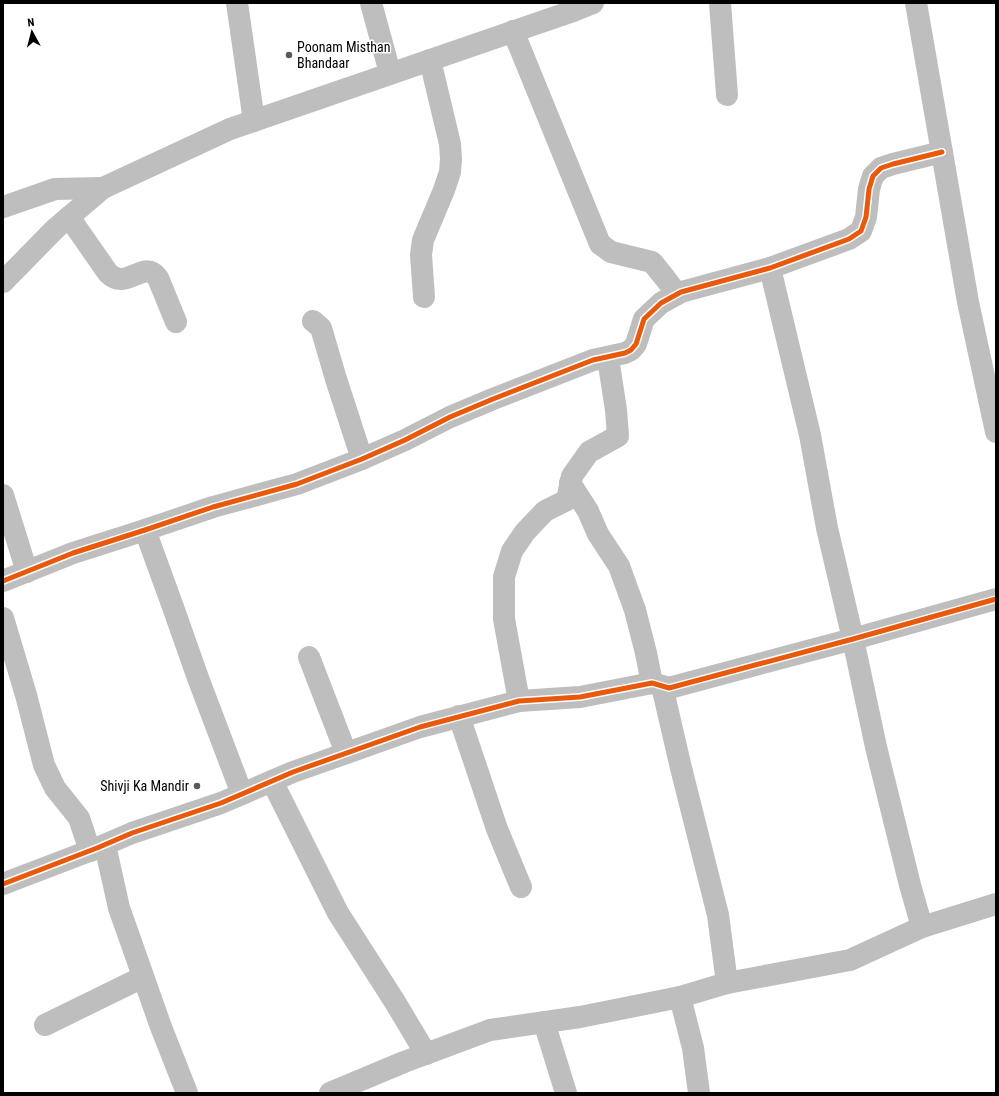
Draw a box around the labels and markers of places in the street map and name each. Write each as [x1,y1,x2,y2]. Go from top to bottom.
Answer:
place label: Poonam Misthan Bhandaar [297,39,391,71]
marker: Poonam Misthan Bhandaar [284,50,294,60]
place label: Shivji Ka Mandir [100,778,189,794]
marker: Shivji Ka Mandir [192,781,202,791]

